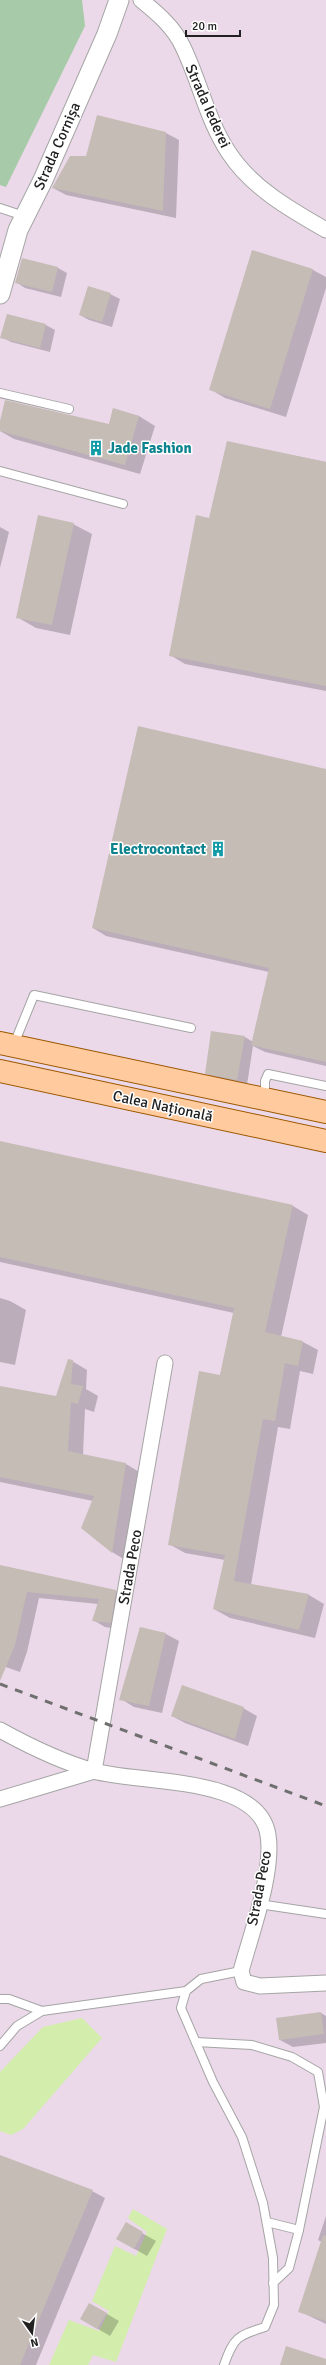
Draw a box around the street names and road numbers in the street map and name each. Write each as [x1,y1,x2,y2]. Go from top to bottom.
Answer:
street label: Strada Iederei [182,61,234,151]
street label: Strada Cornișa [30,99,84,193]
street label: Calea Națională [111,1087,215,1126]
street label: Strada Peco [115,1528,145,1606]
street label: Strada Peco [243,1849,275,1927]

